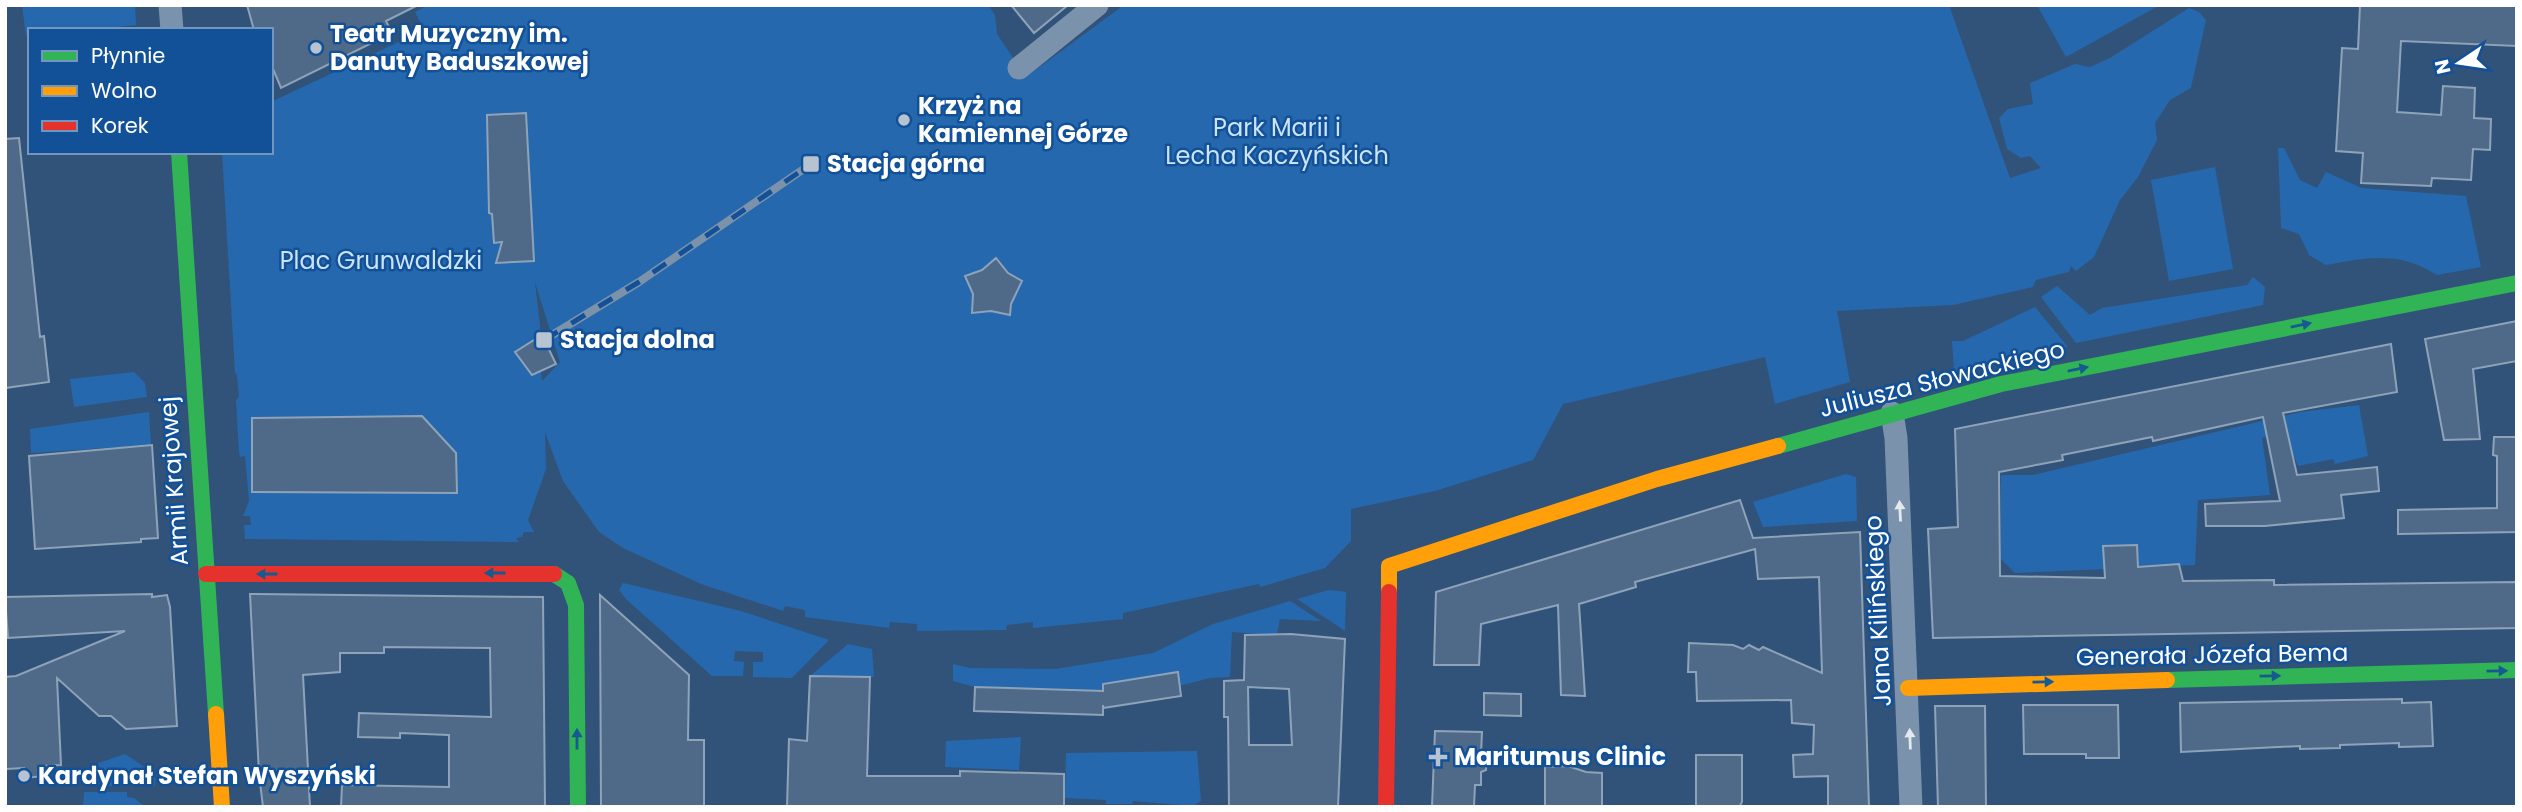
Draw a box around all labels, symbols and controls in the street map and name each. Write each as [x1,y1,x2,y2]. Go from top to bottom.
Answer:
place label: Teatr Muzyczny im. Danuty Baduszkowej [330,17,589,78]
legend [28,28,273,154]
north arrow [2424,28,2494,98]
marker: Teatr Muzyczny im. Danuty Baduszkowej [308,40,324,56]
text: Płynnie [91,41,165,70]
text: N [2428,57,2458,77]
text: Wolno [91,76,157,105]
place label: Krzyż na Kamiennej Górze [918,89,1128,150]
text: Korek [91,111,149,140]
park label: Park Marii i Lecha Kaczyńskich [1165,111,1389,172]
marker: Krzyż na Kamiennej Górze [896,112,912,128]
place label: Stacja górna [827,147,985,180]
marker: Stacja górna [801,154,821,174]
park label: Plac Grunwaldzki [280,244,482,277]
one-way arrow [2290,319,2312,330]
place label: Stacja dolna [560,323,715,356]
marker: Stacja dolna [534,330,554,350]
street label: Juliusza Słowackiego [1816,332,2068,425]
one-way arrow [2067,363,2089,374]
street label: Armii Krajowej [151,395,196,567]
one-way arrow [1894,500,1905,522]
street label: Jana Kilińskiego [1856,514,1899,708]
one-way arrow [484,567,506,578]
one-way arrow [256,568,278,580]
street label: Generała Józefa Bema [2075,636,2349,673]
one-way arrow [2487,665,2509,676]
one-way arrow [2259,671,2281,682]
one-way arrow [2032,676,2054,688]
one-way arrow [571,727,583,749]
one-way arrow [1904,727,1915,749]
place label: Maritumus Clinic [1454,740,1666,773]
marker: Maritumus Clinic [1428,747,1448,767]
place label: Kardynał Stefan Wyszyński [38,759,376,792]
marker: Kardynał Stefan Wyszyński [16,768,32,784]

